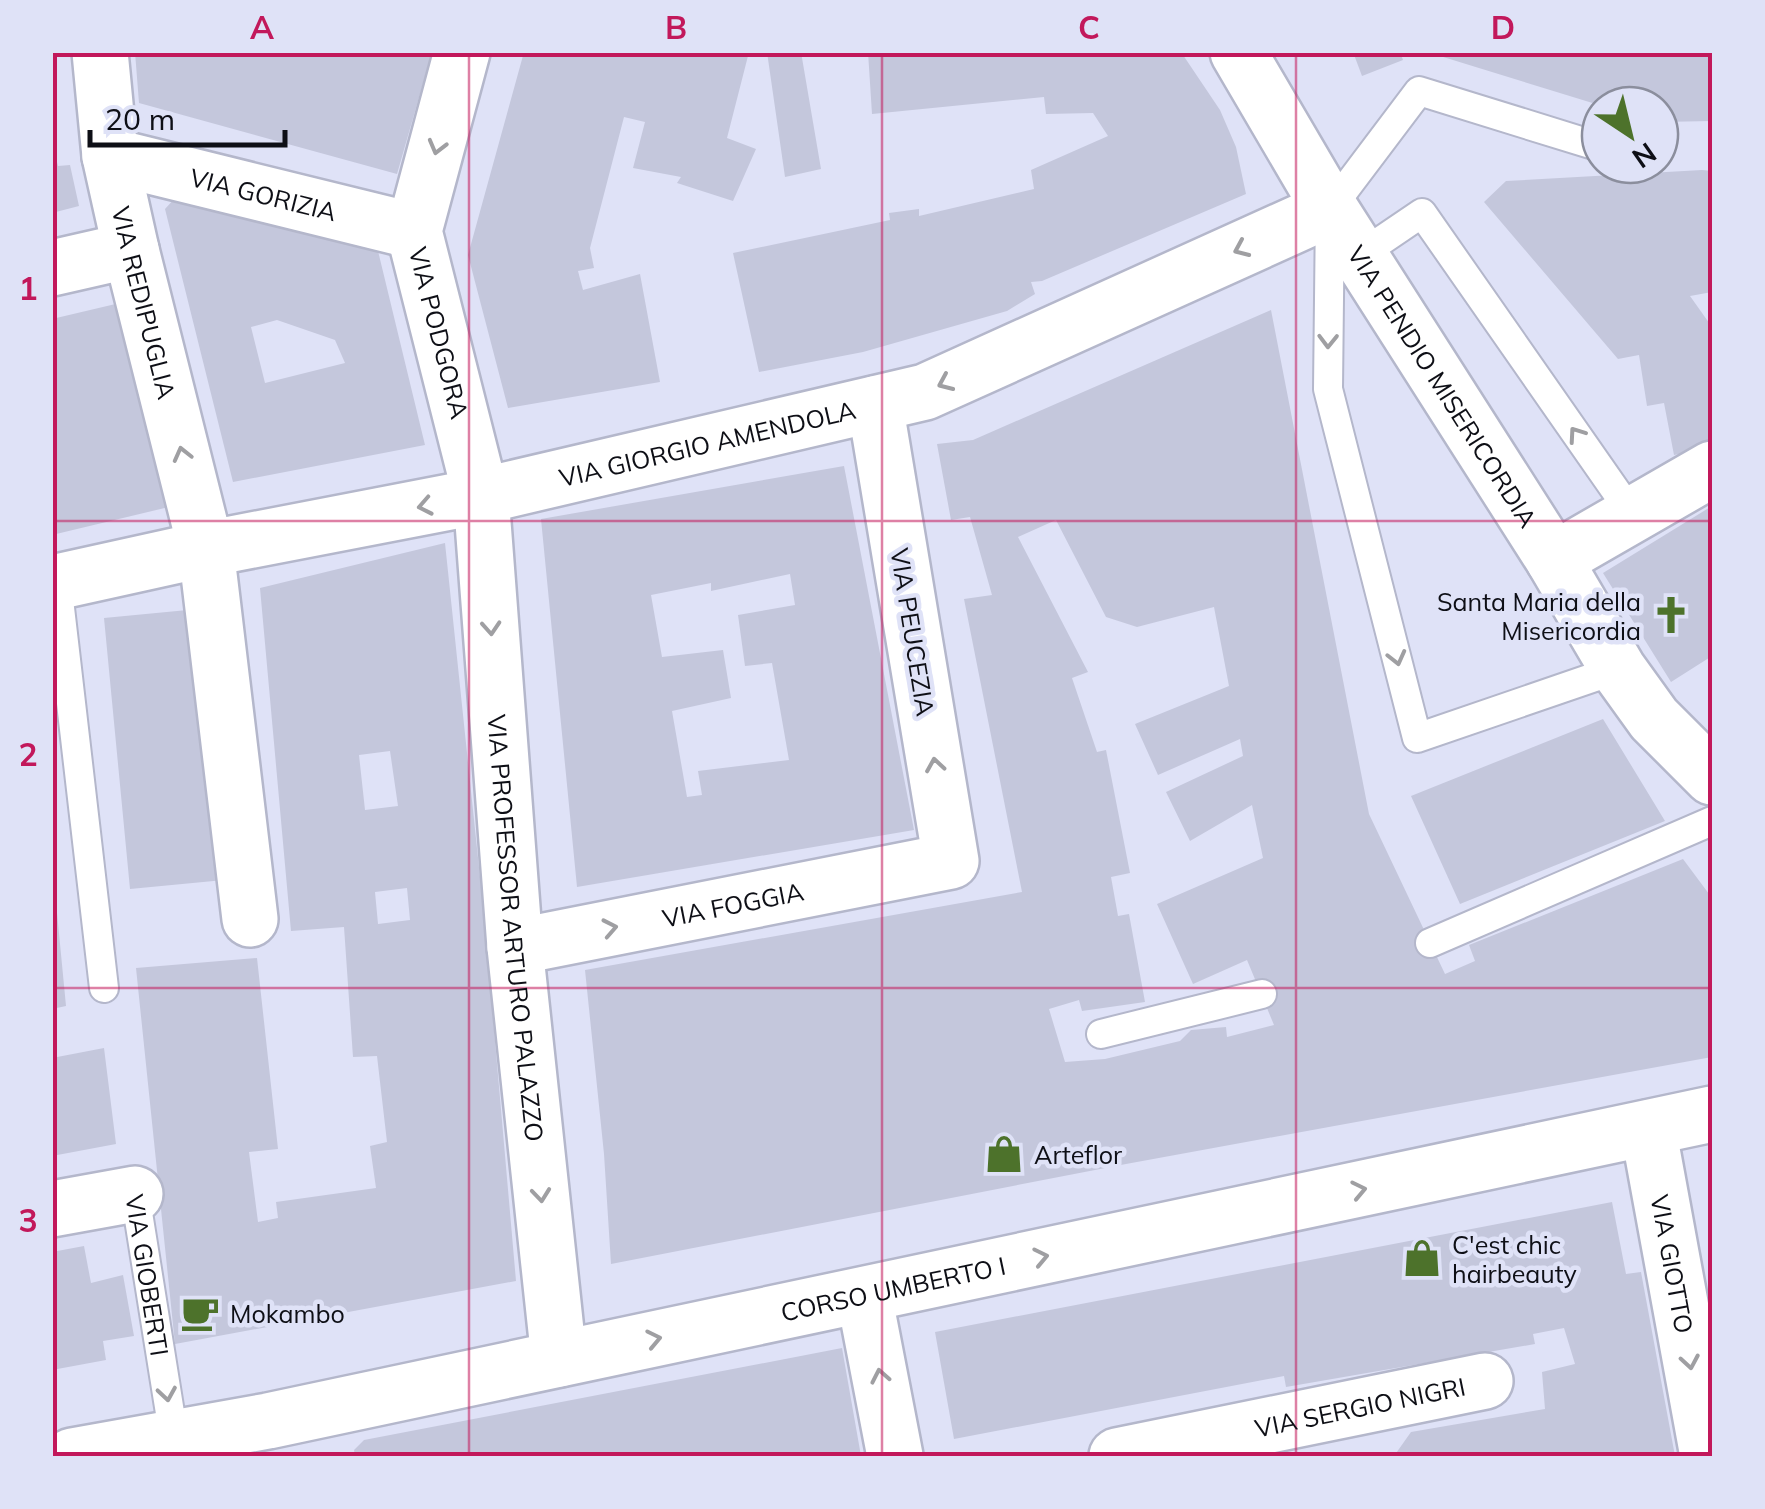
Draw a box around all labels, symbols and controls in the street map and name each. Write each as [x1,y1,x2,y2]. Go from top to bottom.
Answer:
text: A [250,7,274,47]
text: B [665,7,687,47]
text: C [1078,7,1100,47]
text: D [1491,7,1515,47]
scale bar [90,85,285,147]
north arrow [1580,85,1680,185]
text: 20 m [105,100,175,138]
text: N [1626,135,1663,176]
one-way arrow [427,138,448,155]
street label: VIA GORIZIA [187,161,340,227]
street label: VIA REDIPUGLIA [106,203,183,402]
one-way arrow [1234,237,1252,257]
street label: VIA PENDIO MISERICORDIA [1342,239,1544,533]
street label: VIA PODGORA [403,243,476,422]
text: 1 [18,268,38,308]
one-way arrow [1318,334,1339,350]
one-way arrow [937,371,955,391]
street label: VIA GIORGIO AMENDOLA [556,393,858,493]
one-way arrow [1570,426,1588,445]
one-way arrow [173,446,194,463]
one-way arrow [417,495,434,516]
street label: VIA PEUCEZIA [884,546,942,718]
place label: Santa Maria della Misericordia [1437,586,1641,646]
church icon: Santa Maria della Misericordia [1650,594,1692,636]
one-way arrow [479,620,501,636]
one-way arrow [1385,648,1406,666]
street label: VIA PROFESSOR ARTURO PALAZZO [482,713,551,1143]
text: 2 [18,734,38,774]
one-way arrow [925,756,946,773]
street label: VIA FOGGIA [660,875,806,933]
one-way arrow [602,918,619,939]
shop icon: Arteflor [983,1133,1025,1175]
place label: Arteflor [1034,1139,1122,1170]
one-way arrow [1350,1180,1367,1201]
one-way arrow [530,1188,551,1204]
street label: VIA GIOBERTI [120,1192,176,1358]
street label: VIA GIOTTO [1645,1192,1701,1336]
text: 3 [18,1200,38,1240]
place label: C'est chic hairbeauty [1452,1229,1577,1289]
shop icon: C'est chic hairbeauty [1401,1237,1443,1279]
one-way arrow [1032,1248,1049,1269]
street label: CORSO UMBERTO I [778,1249,1008,1327]
cafe icon: Mokambo [179,1292,221,1334]
place label: Mokambo [230,1298,345,1329]
one-way arrow [645,1329,662,1350]
one-way arrow [1679,1354,1700,1370]
one-way arrow [870,1368,891,1385]
street label: VIA SERGIO NIGRI [1252,1370,1468,1443]
one-way arrow [156,1386,177,1402]

